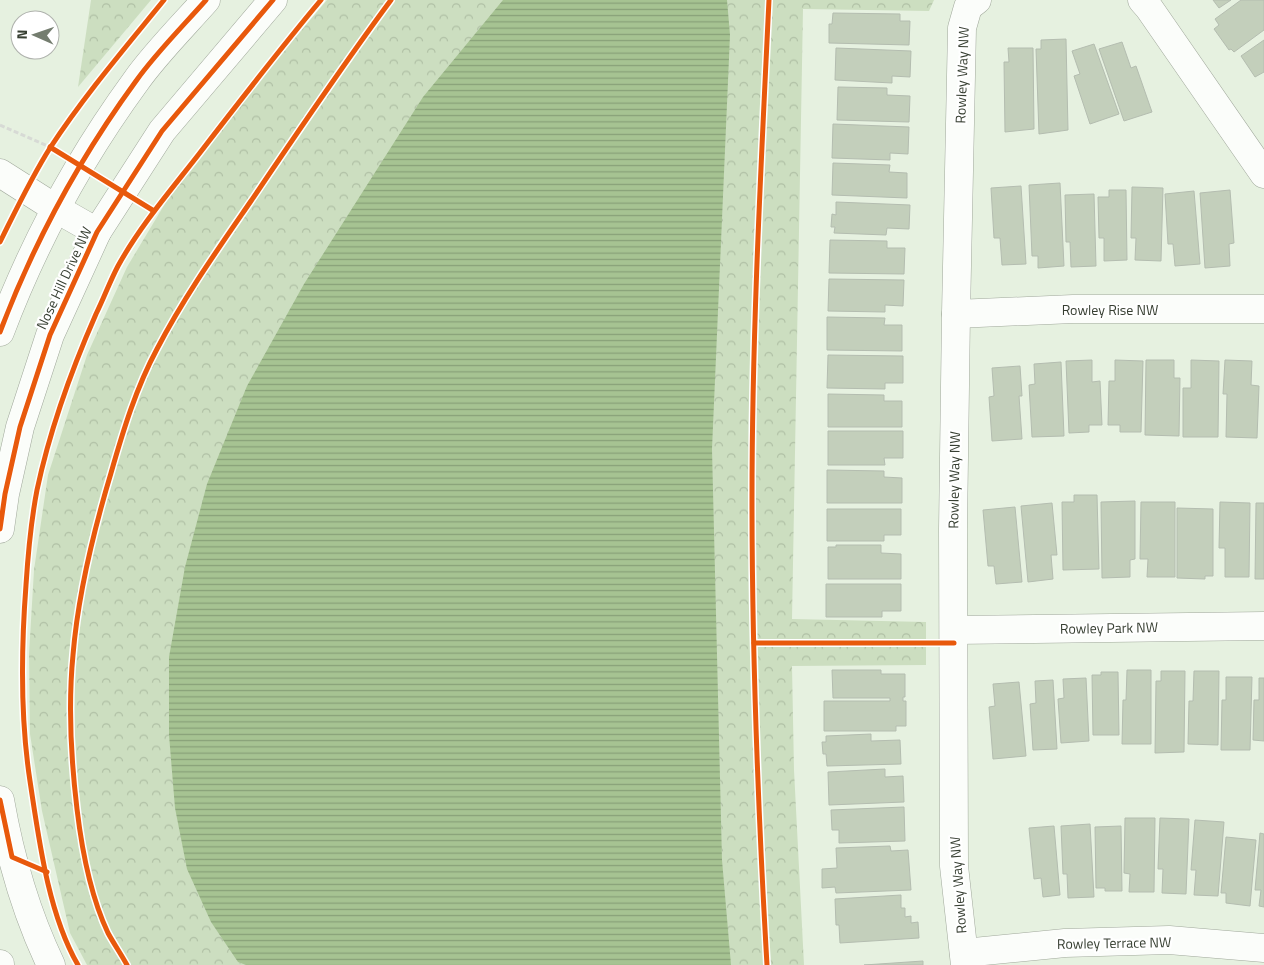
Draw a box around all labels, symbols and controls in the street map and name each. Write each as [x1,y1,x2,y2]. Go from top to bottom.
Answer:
north arrow [10,10,60,60]
street label: Rowley Way NW [949,26,974,124]
text: N [11,29,32,40]
street label: Nose Hill Drive NW [31,223,97,333]
street label: Rowley Rise NW [1062,299,1158,320]
street label: Rowley Way NW [942,431,965,529]
street label: Rowley Park NW [1060,616,1158,639]
street label: Rowley Way NW [944,836,971,934]
street label: Rowley Terrace NW [1057,931,1171,954]

